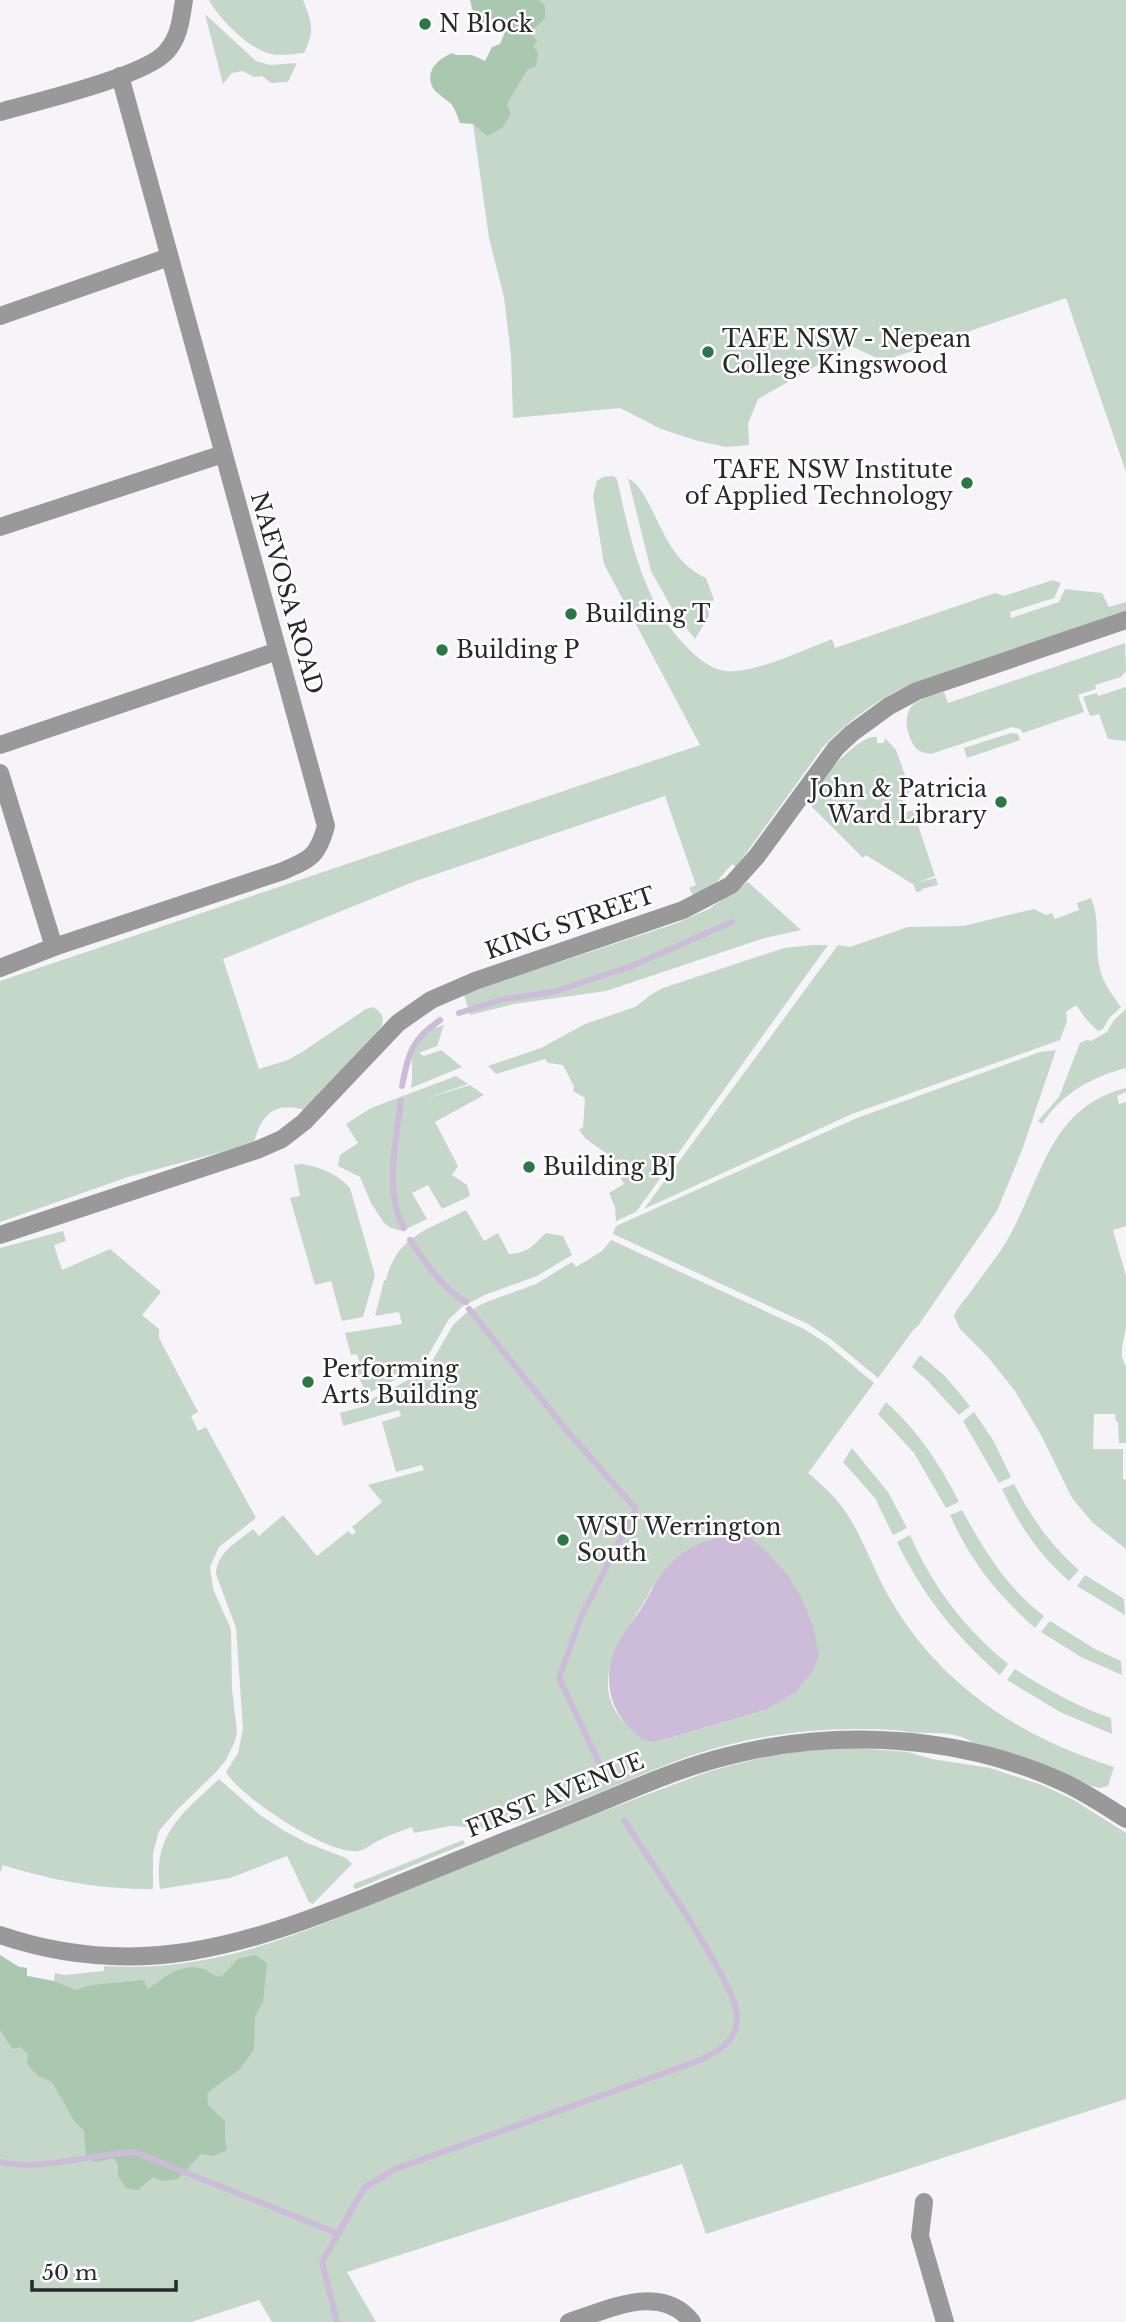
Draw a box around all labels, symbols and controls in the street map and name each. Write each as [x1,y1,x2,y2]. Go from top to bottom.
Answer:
place label: N Block [439,10,534,38]
marker: N Block [417,16,433,32]
place label: TAFE NSW - Nepean College Kingswood [722,325,971,379]
marker: TAFE NSW - Nepean College Kingswood [700,344,716,360]
place label: TAFE NSW Institute of Applied Technology [685,456,953,510]
marker: TAFE NSW Institute of Applied Technology [959,475,975,491]
street label: NAEVOSA ROAD [245,489,329,697]
place label: Building T [585,600,711,628]
marker: Building T [563,606,579,622]
place label: Building P [456,636,580,664]
marker: Building P [434,642,450,658]
place label: John & Patricia Ward Library [807,775,987,829]
marker: John & Patricia Ward Library [993,794,1009,810]
street label: KING STREET [482,881,659,965]
place label: Building BJ [543,1153,677,1181]
marker: Building BJ [521,1159,537,1175]
place label: Performing Arts Building [321,1355,478,1409]
marker: Performing Arts Building [300,1374,316,1390]
place label: WSU Werrington South [576,1513,782,1567]
marker: WSU Werrington South [555,1532,571,1548]
street label: FIRST AVENUE [462,1747,648,1843]
scale bar [32,2248,175,2292]
text: 50 m [42,2260,98,2286]

